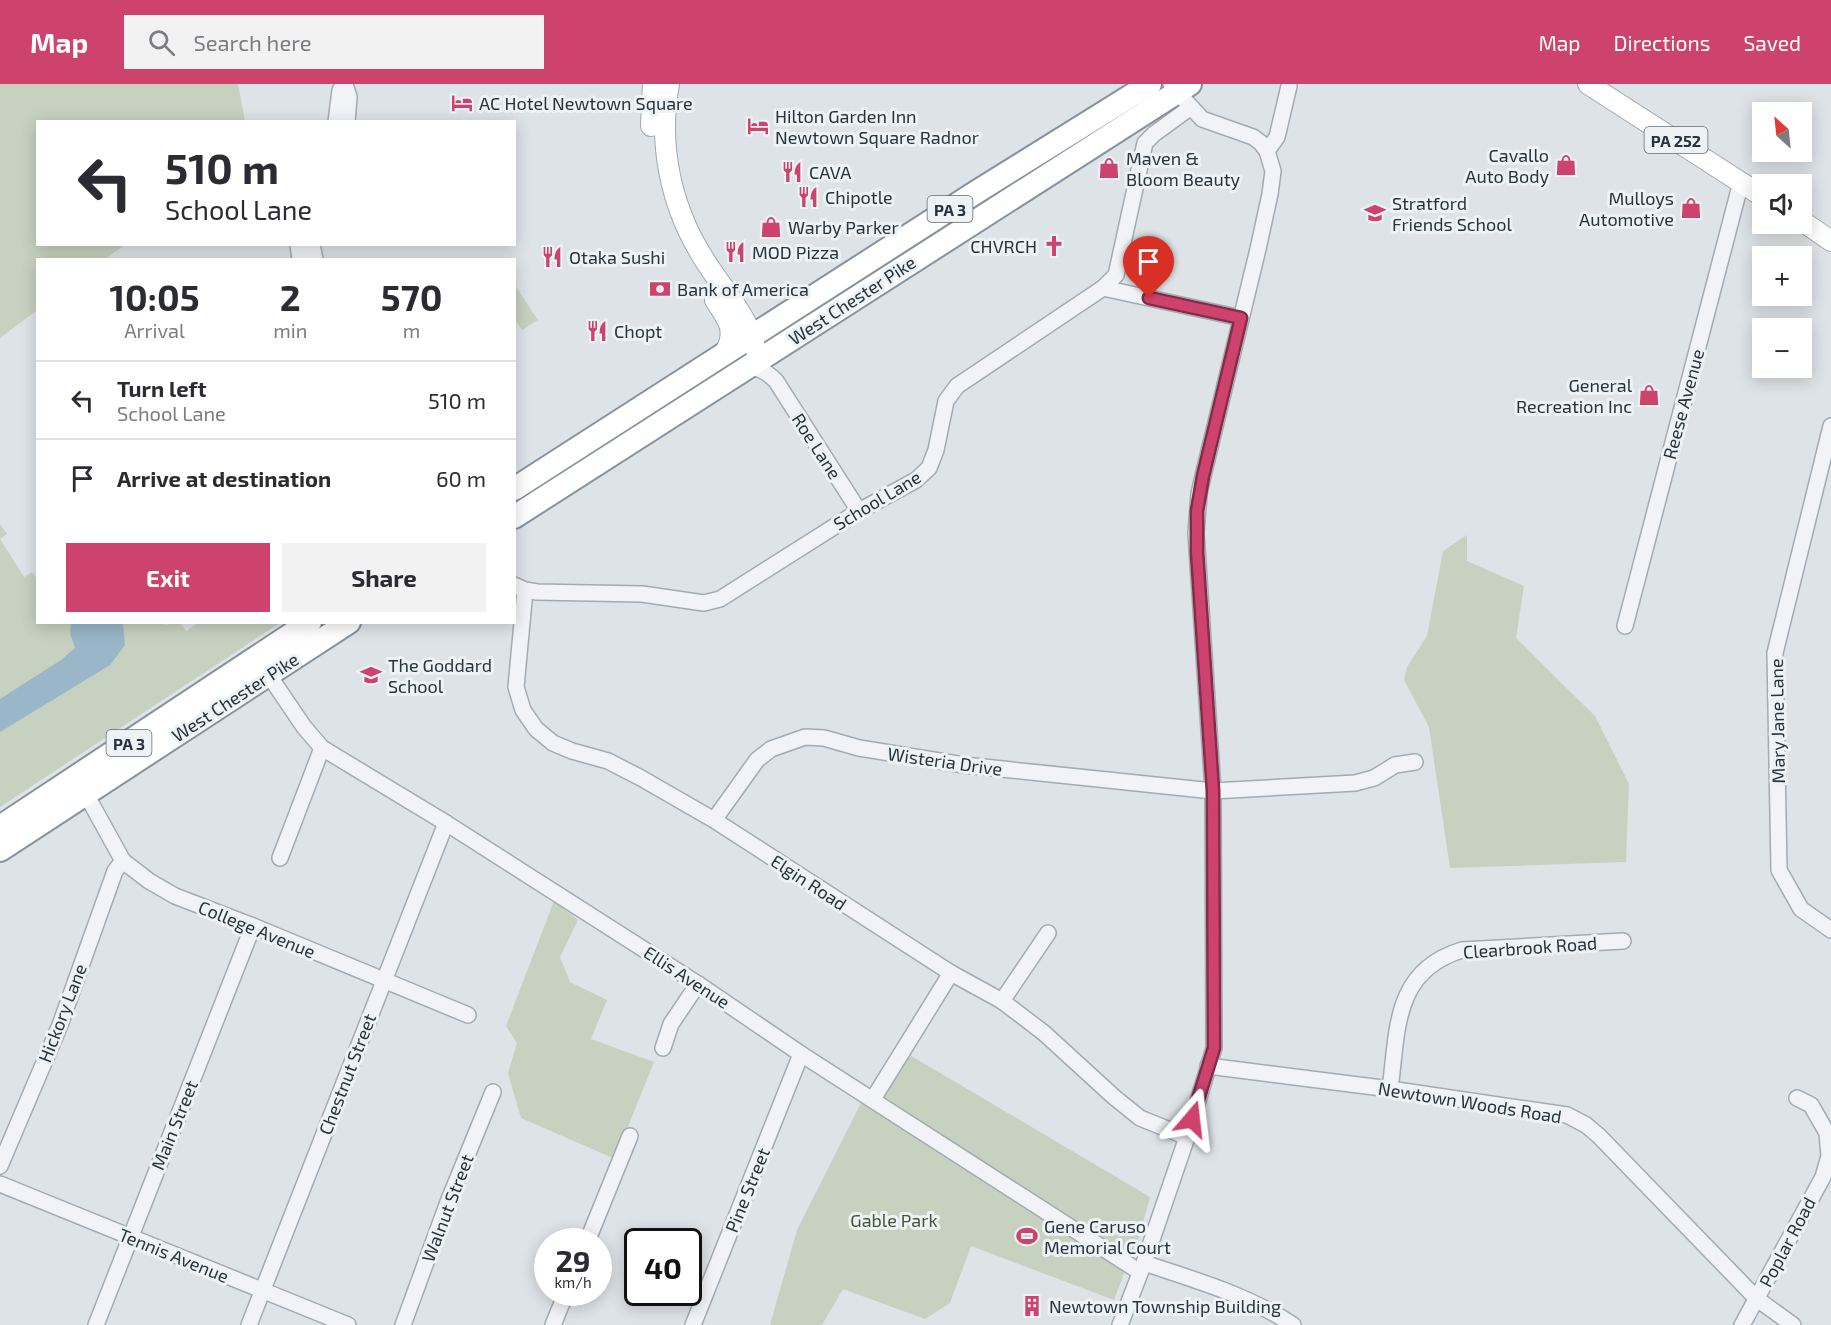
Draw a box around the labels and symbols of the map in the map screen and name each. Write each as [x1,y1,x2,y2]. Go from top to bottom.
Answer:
hotel icon: AC Hotel Newtown Square [450,91,474,115]
place label: AC Hotel Newtown Square [479,92,693,114]
north arrow [1752,102,1812,162]
place label: Hilton Garden Inn Newtown Square Radnor [775,105,979,148]
hotel icon: Hilton Garden Inn Newtown Square Radnor [746,114,770,138]
road number: PA 252 [1644,127,1708,153]
place label: Cavallo Auto Body [1465,144,1549,187]
place label: Maven & Bloom Beauty [1126,147,1241,190]
shop icon: Cavallo Auto Body [1554,153,1578,177]
shop icon: Maven & Bloom Beauty [1097,156,1121,180]
restaurant icon: CAVA [780,160,804,184]
place label: CAVA [809,161,852,183]
restaurant icon: Chipotle [796,185,820,209]
place label: Chipotle [825,186,893,208]
place label: Mulloys Automotive [1579,187,1674,230]
place label: Stratford Friends School [1392,192,1512,235]
road number: PA 3 [928,196,972,222]
shop icon: Mulloys Automotive [1679,196,1703,220]
school or university icon: Stratford Friends School [1363,201,1387,225]
shop icon: Warby Parker [759,215,783,239]
place label: Warby Parker [788,216,899,238]
church icon: CHVRCH [1042,234,1066,258]
place label: CHVRCH [970,235,1037,257]
pin [1123,236,1174,298]
restaurant icon: MOD Pizza [723,240,747,264]
place label: MOD Pizza [752,241,839,263]
restaurant icon: Otaka Sushi [540,245,564,269]
place label: Otaka Sushi [569,246,665,268]
street label: West Chester Pike [784,251,920,349]
bank icon: Bank of America [648,277,672,301]
place label: Bank of America [677,278,809,300]
restaurant icon: Chopt [585,319,609,343]
place label: Chopt [614,320,662,342]
street label: Reese Avenue [1658,347,1708,461]
place label: General Recreation Inc [1516,374,1633,417]
shop icon: General Recreation Inc [1637,383,1661,407]
street label: Roe Lane [788,409,846,483]
street label: School Lane [829,465,925,535]
street label: West Chester Pike [167,648,303,746]
place label: The Goddard School [388,654,492,697]
street label: Mary Jane Lane [1765,658,1789,784]
school or university icon: The Goddard School [359,663,383,687]
road number: PA 3 [106,730,152,756]
street label: Wisteria Drive [886,742,1004,780]
street label: Elgin Road [767,849,851,915]
street label: College Avenue [195,896,319,962]
street label: Clearbrook Road [1462,931,1598,963]
street label: Ellis Avenue [640,941,734,1013]
street label: Hickory Lane [33,960,91,1066]
street label: Chestnut Street [314,1010,380,1138]
street label: Main Street [146,1077,202,1173]
street label: Newtown Woods Road [1377,1077,1563,1127]
position arrow [1160,1087,1224,1151]
street label: Pine Street [720,1144,774,1235]
street label: Walnut Street [416,1151,478,1265]
street label: Poplar Road [1754,1193,1820,1291]
park label: Gable Park [850,1209,938,1231]
place label: Gene Caruso Memorial Court [1044,1215,1171,1258]
street label: Tennis Avenue [116,1223,232,1287]
sports icon: Gene Caruso Memorial Court [1015,1224,1039,1248]
speed limit sign: 40 [624,1228,702,1306]
building icon: Newtown Township Building [1020,1294,1044,1318]
place label: Newtown Township Building [1049,1295,1281,1317]

